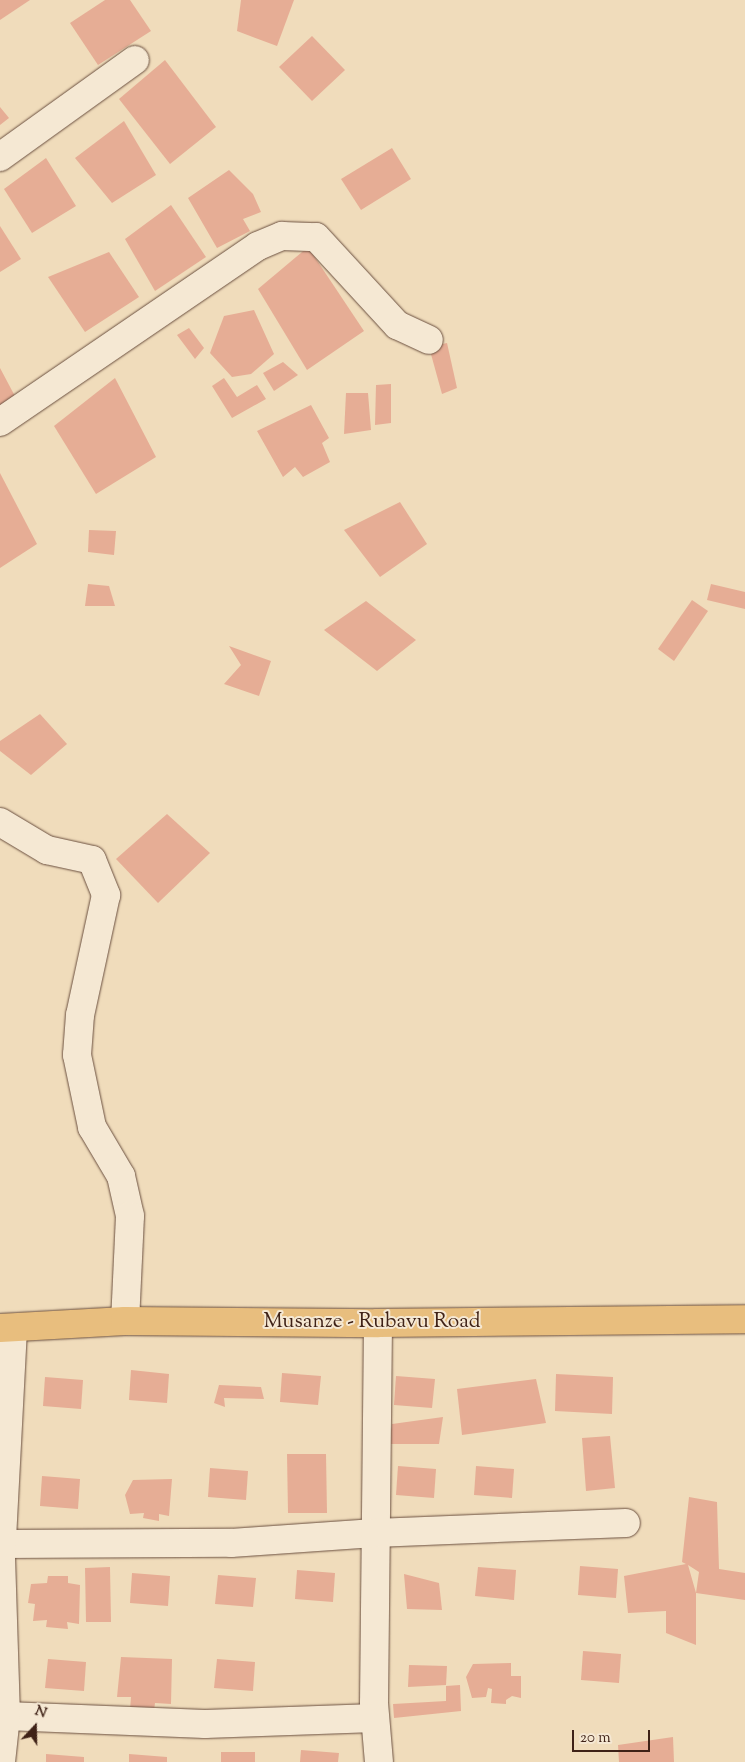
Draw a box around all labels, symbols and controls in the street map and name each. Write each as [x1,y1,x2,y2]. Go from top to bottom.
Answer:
street label: Musanze - Rubavu Road [263,1309,481,1335]
north arrow [10,1702,60,1752]
text: N [32,1702,49,1724]
scale bar [575,1720,652,1752]
text: 20 m [580,1728,611,1749]

